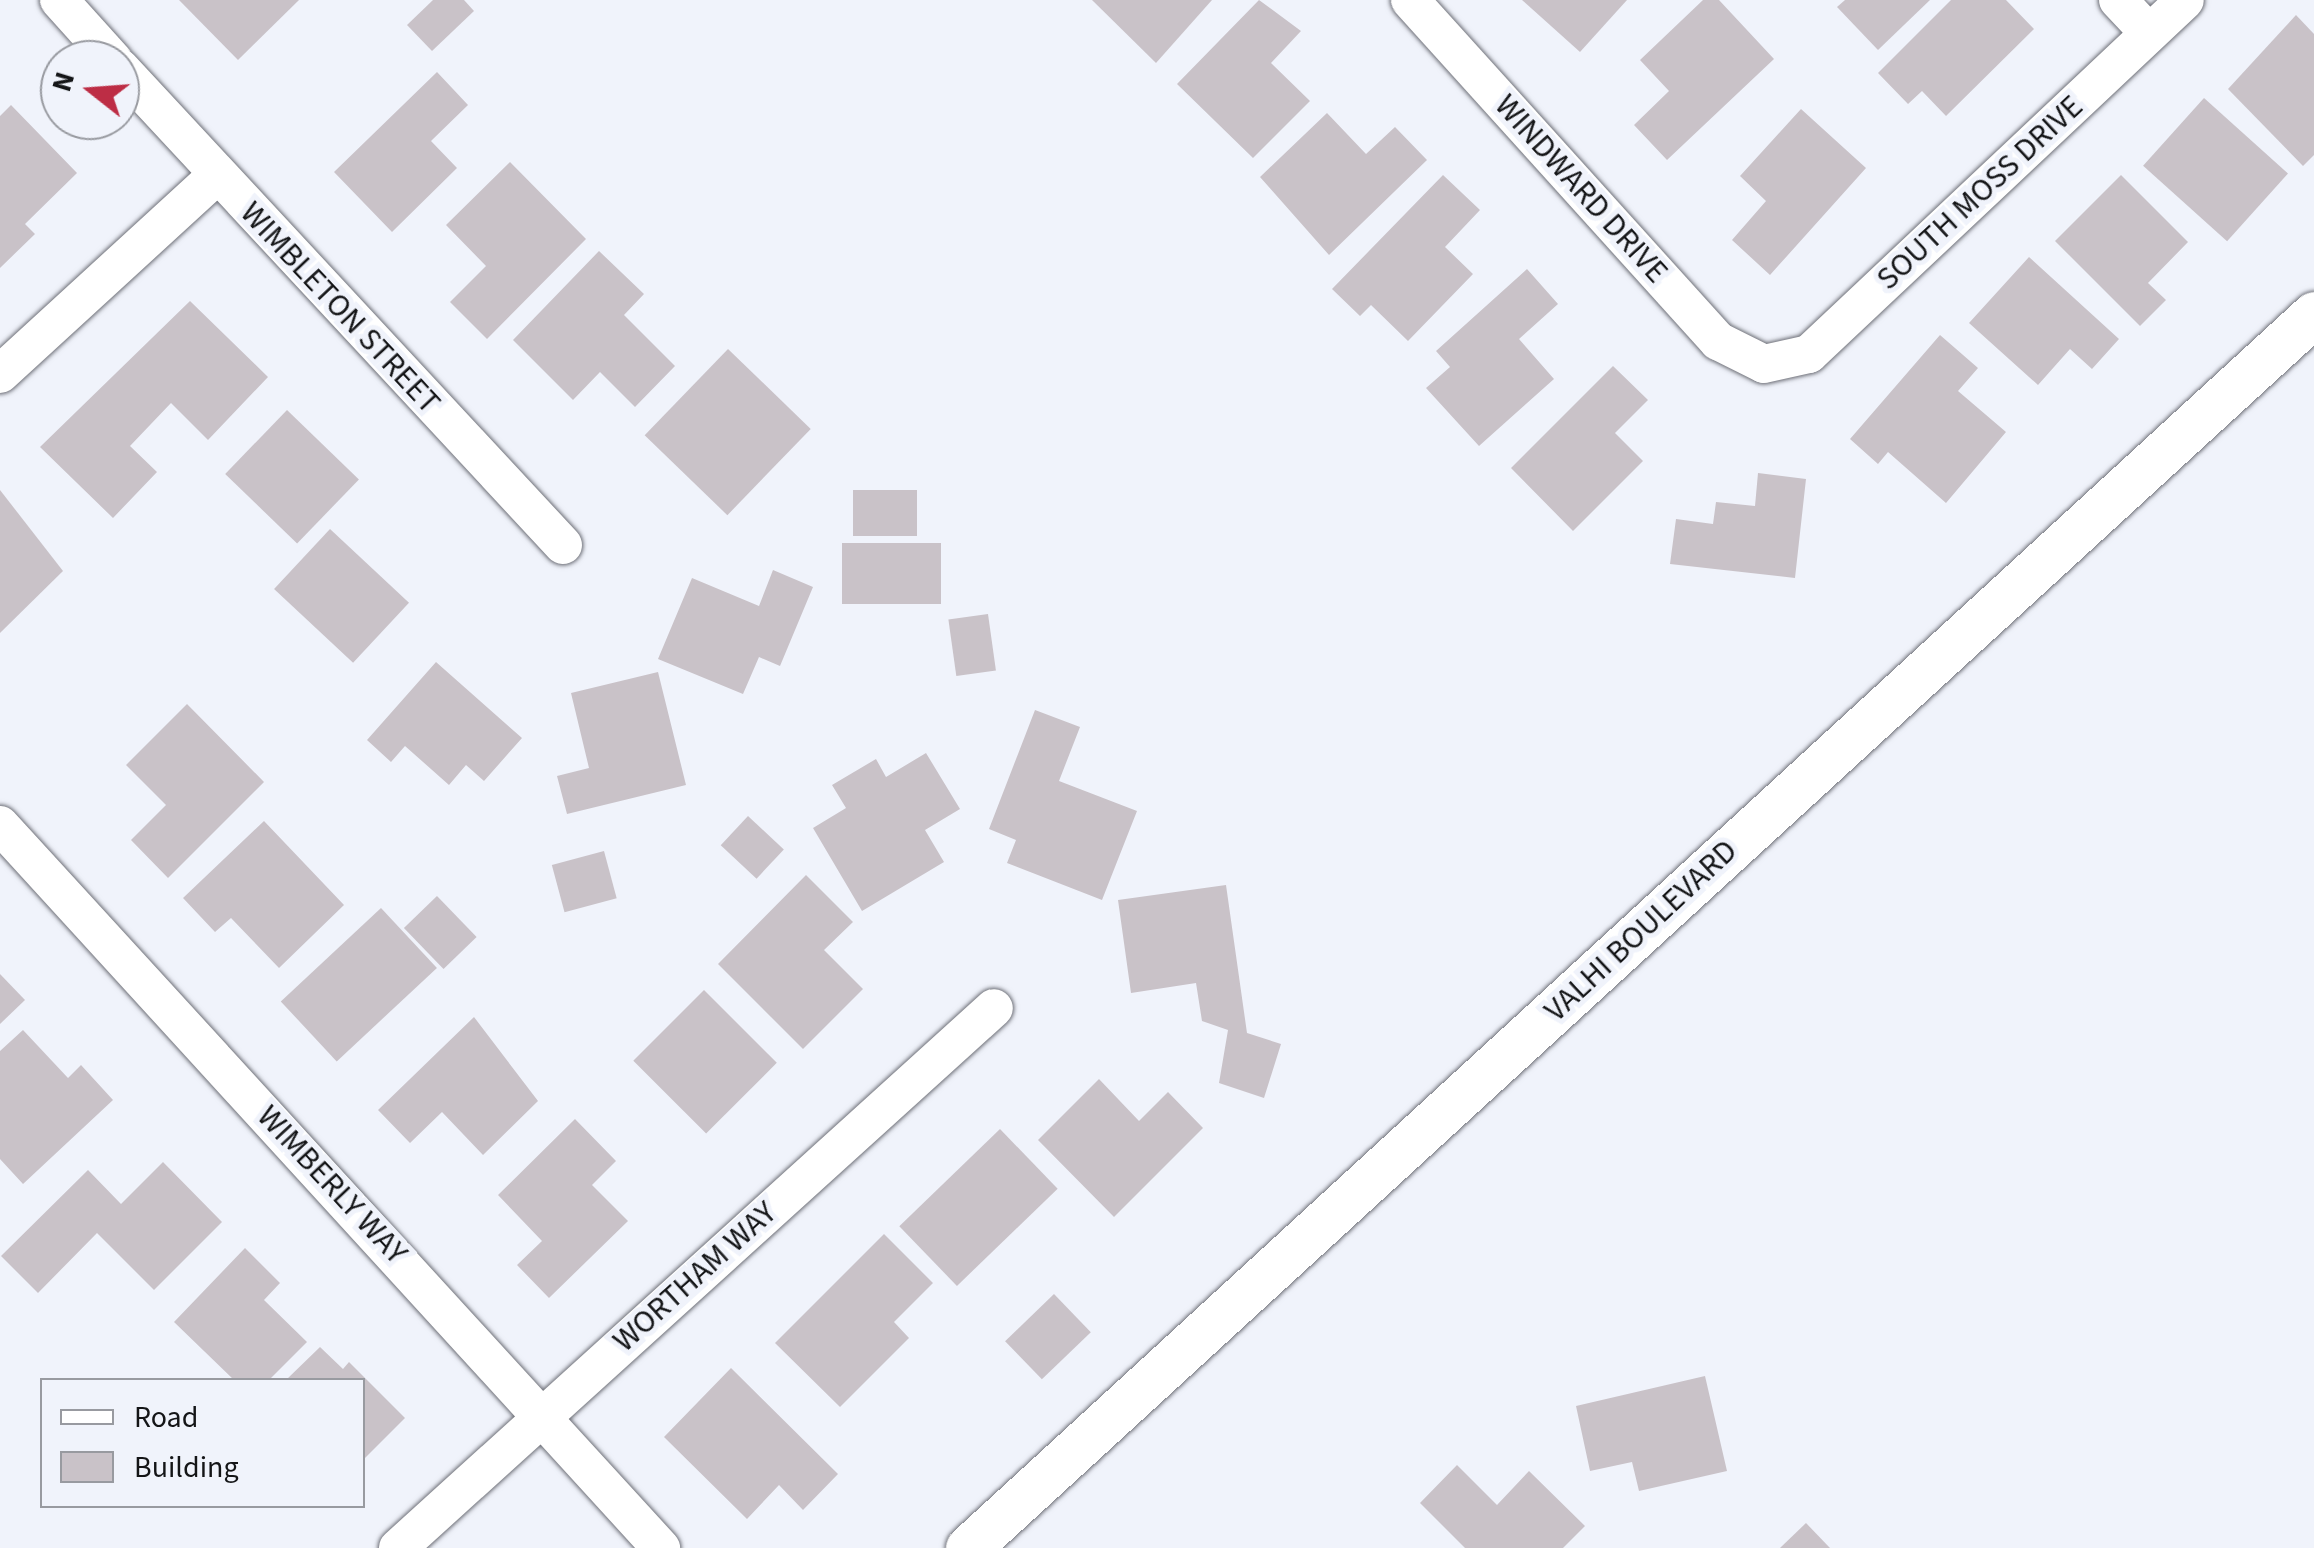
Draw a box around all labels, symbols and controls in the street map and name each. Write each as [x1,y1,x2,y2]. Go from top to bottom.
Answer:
north arrow [40,40,140,140]
text: N [41,67,85,97]
street label: WINDWARD DRIVE [1486,87,1676,291]
street label: SOUTH MOSS DRIVE [1869,88,2091,298]
street label: WIMBLETON STREET [232,194,448,422]
street label: VALHI BOULEVARD [1537,832,1745,1030]
street label: WIMBERLY WAY [249,1098,415,1272]
street label: WORTHAM WAY [605,1194,785,1360]
legend [40,1378,365,1508]
text: Road [134,1396,198,1439]
text: Building [134,1446,239,1489]

